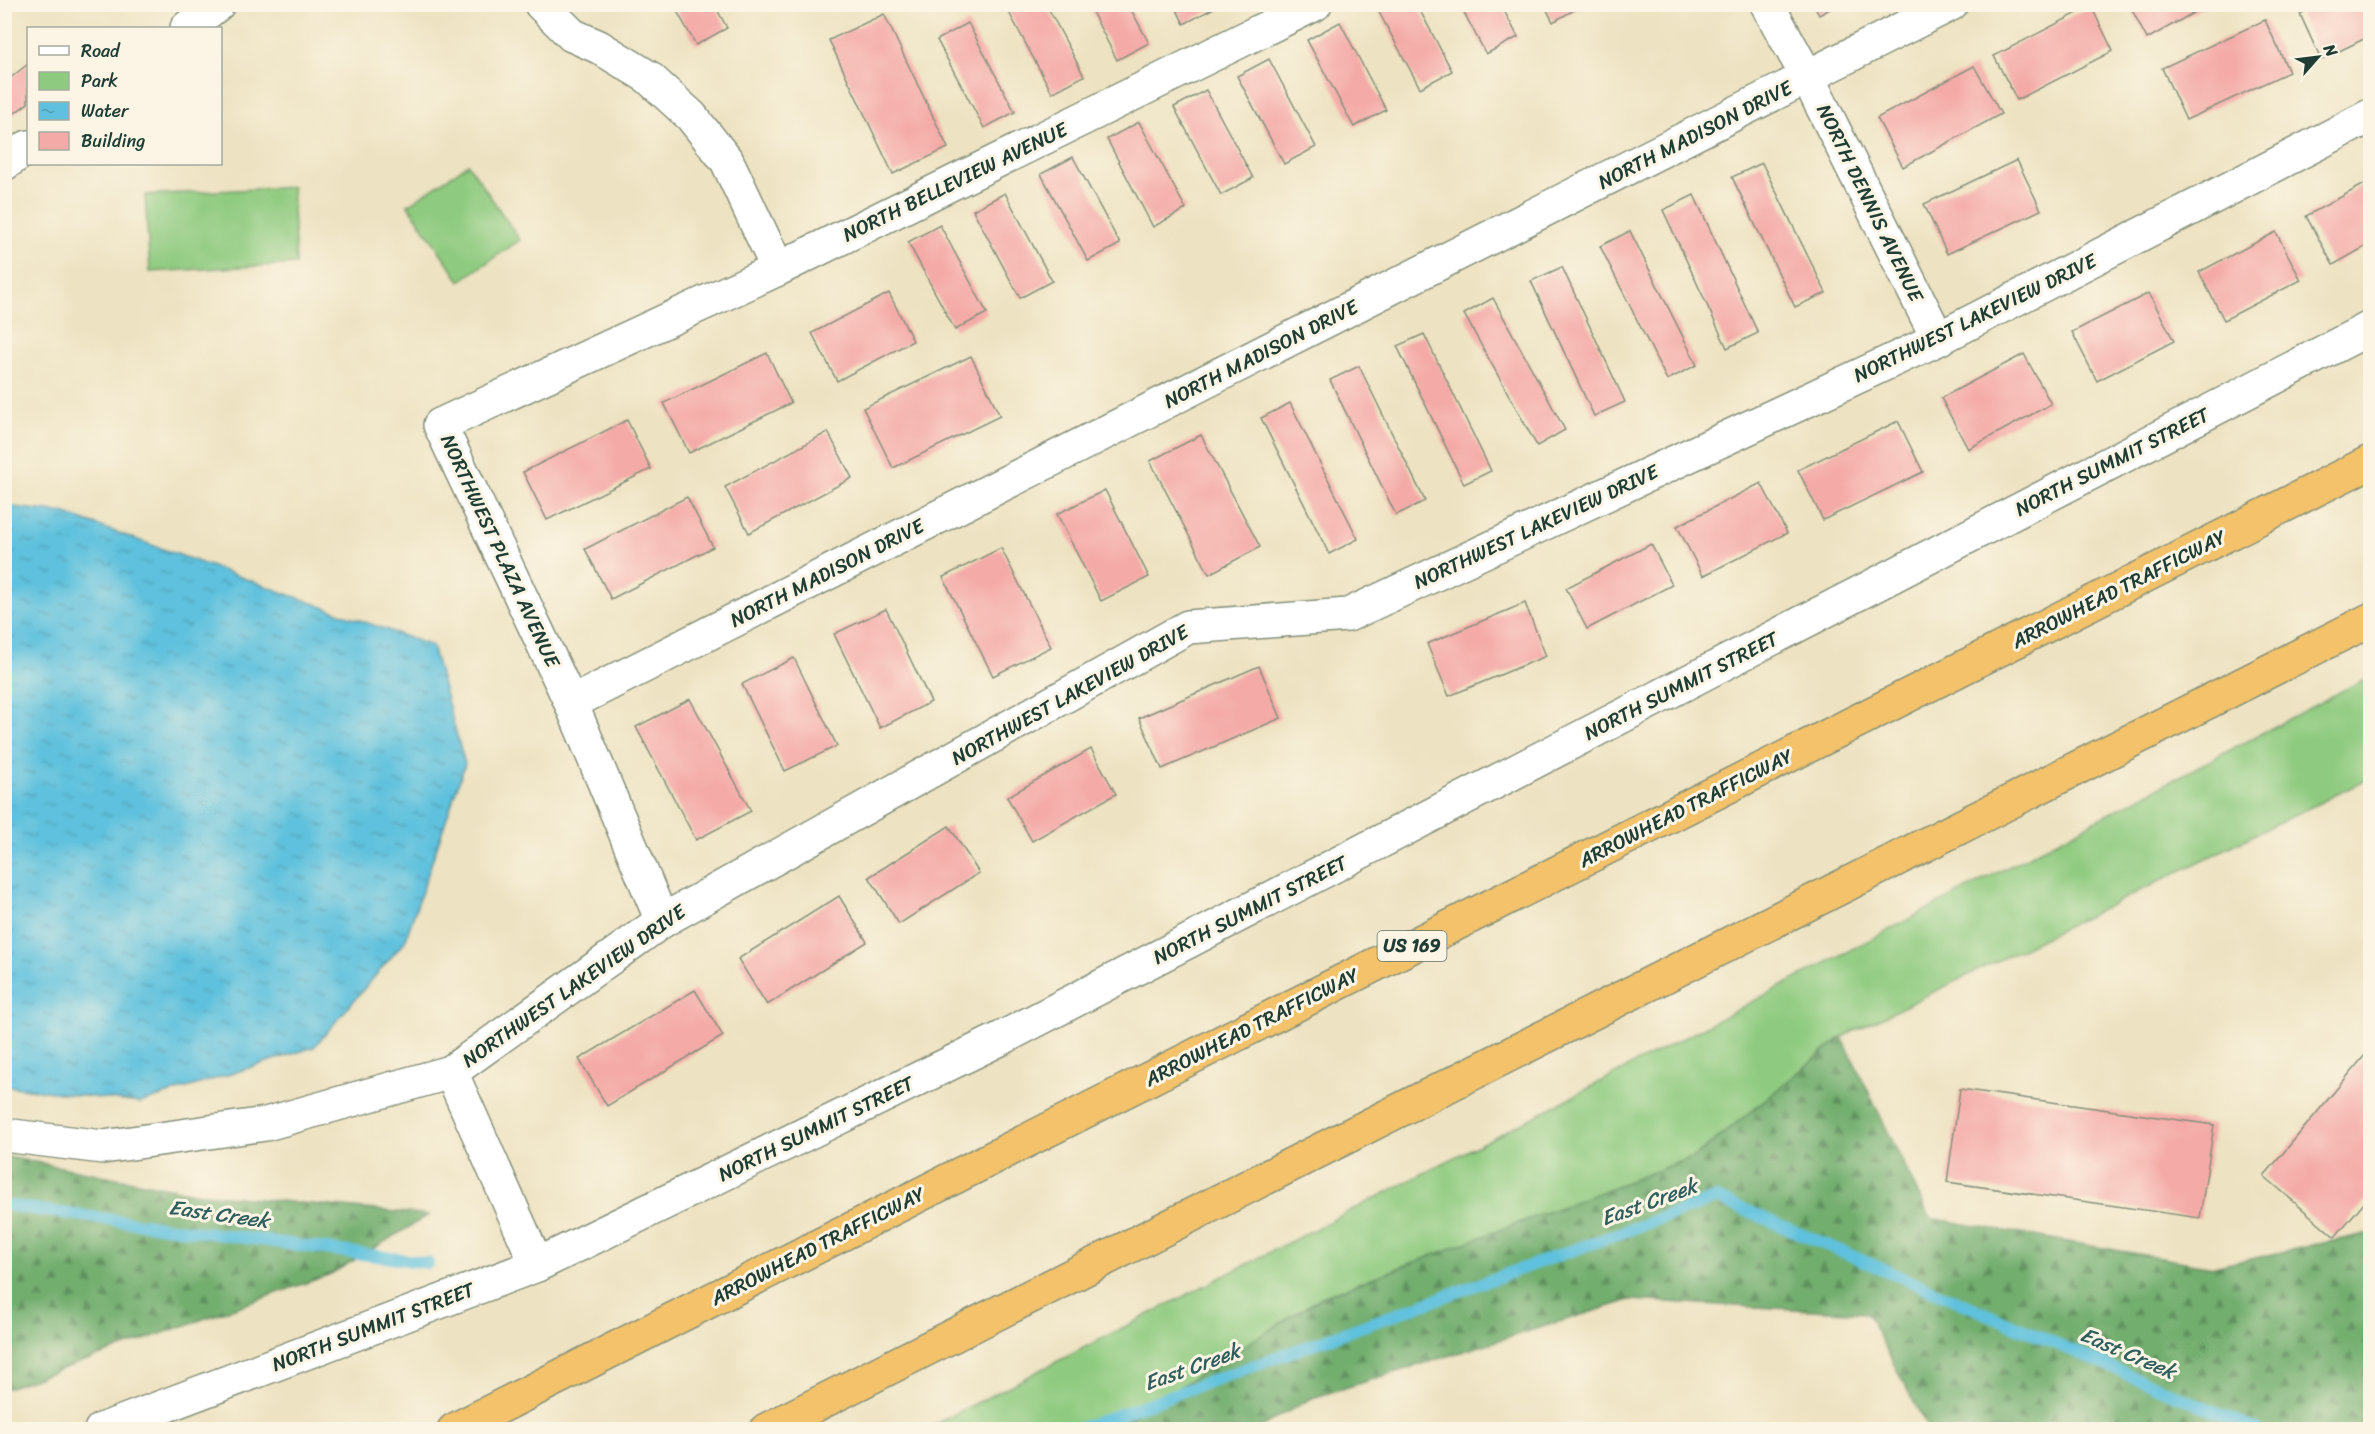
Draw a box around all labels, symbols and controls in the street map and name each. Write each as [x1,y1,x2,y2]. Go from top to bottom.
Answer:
legend [27,27,222,165]
north arrow [2288,27,2348,87]
text: Road [81,35,121,67]
text: N [2315,38,2347,63]
text: Park [81,65,118,97]
street label: NORTH MADISON DRIVE [1592,70,1800,199]
text: Water [81,95,130,127]
street label: NORTH DENNIS AVENUE [1807,98,1934,310]
street label: NORTH BELLEVIEW AVENUE [836,111,1075,252]
text: Building [81,125,145,157]
street label: NORTHWEST LAKEVIEW DRIVE [1847,243,2104,392]
street label: NORTH MADISON DRIVE [1158,289,1366,418]
street label: NORTH SUMMIT STREET [2009,397,2216,526]
street label: NORTHWEST PLAZA AVENUE [430,428,570,675]
street label: NORTHWEST LAKEVIEW DRIVE [1408,454,1666,599]
street label: NORTH MADISON DRIVE [724,508,932,637]
street label: ARROWHEAD TRAFFICWAY [2004,519,2233,659]
street label: NORTHWEST LAKEVIEW DRIVE [945,614,1197,775]
street label: NORTH SUMMIT STREET [1578,621,1785,750]
street label: ARROWHEAD TRAFFICWAY [1571,738,1800,878]
street label: NORTH SUMMIT STREET [1147,845,1354,974]
street label: NORTHWEST LAKEVIEW DRIVE [455,894,695,1077]
road number: US 169 [1378,931,1446,961]
street label: ARROWHEAD TRAFFICWAY [1137,957,1366,1097]
street label: NORTH SUMMIT STREET [712,1066,921,1192]
water label: East Creek [1595,1166,1705,1237]
street label: ARROWHEAD TRAFFICWAY [703,1176,932,1316]
water label: East Creek [167,1188,274,1240]
street label: NORTH SUMMIT STREET [267,1272,480,1382]
water label: East Creek [2074,1316,2184,1391]
water label: East Creek [1138,1331,1248,1402]

